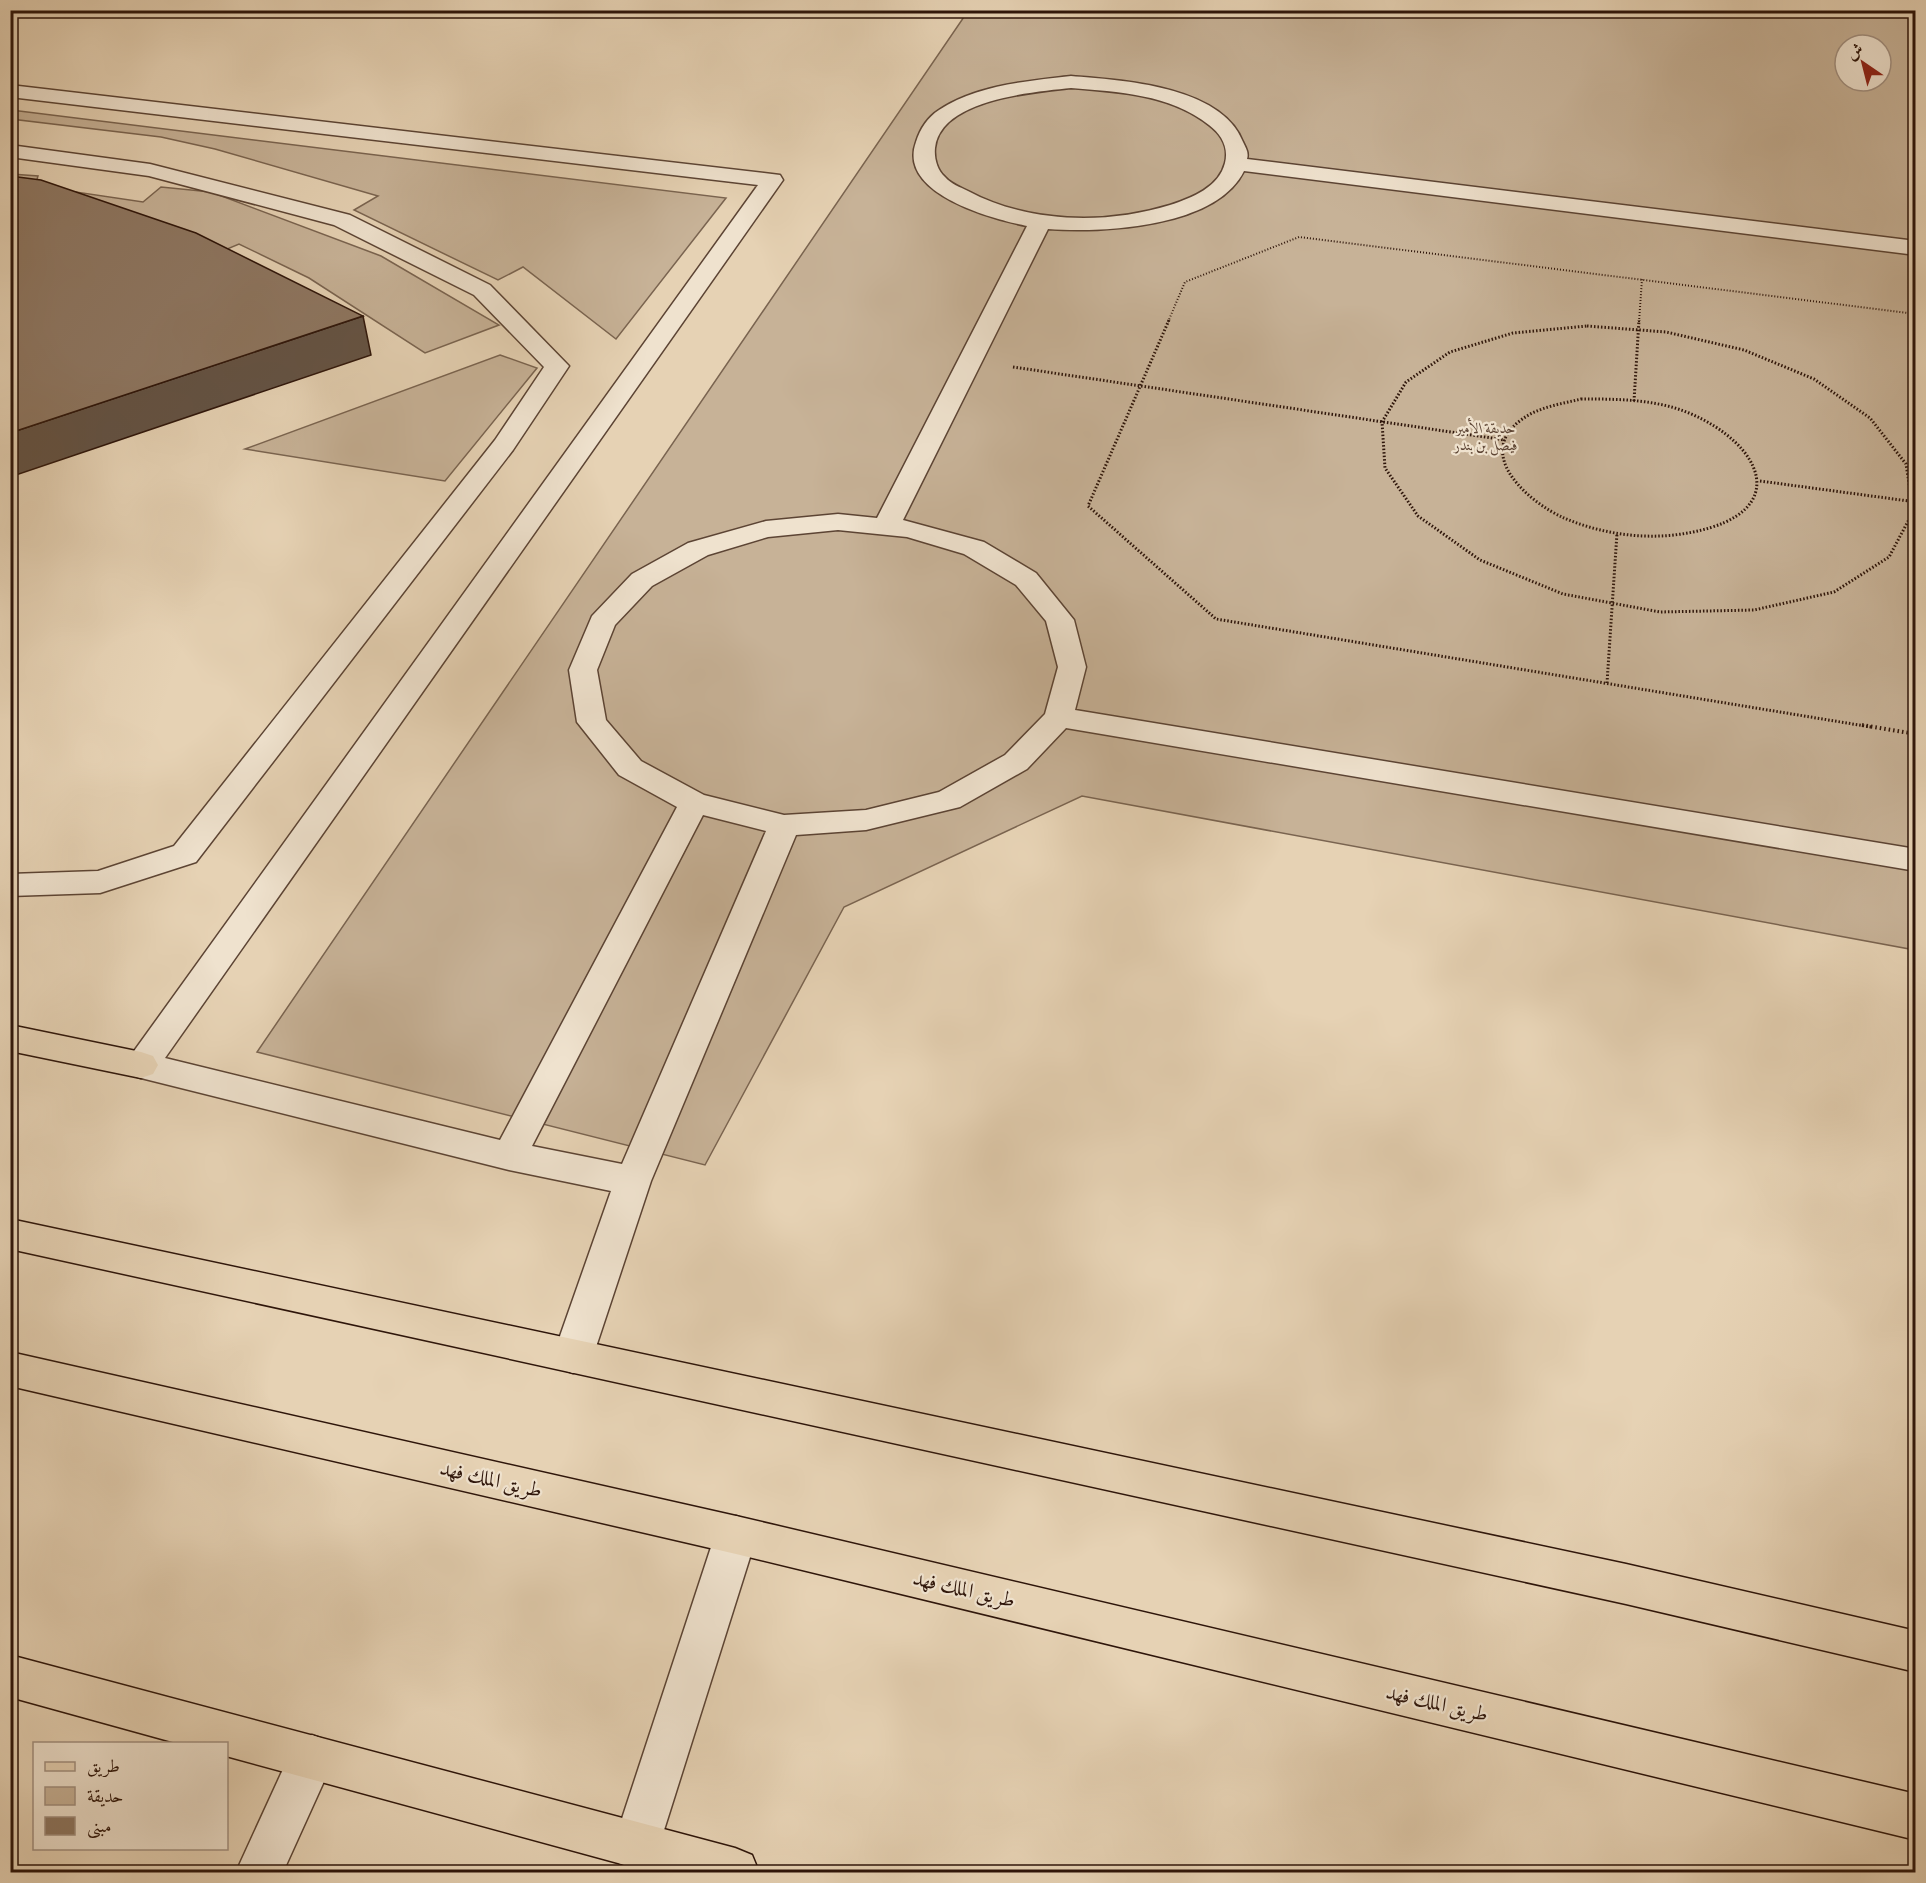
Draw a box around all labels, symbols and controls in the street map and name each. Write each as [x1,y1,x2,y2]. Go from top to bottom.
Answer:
north arrow [1833,33,1893,93]
text: ش [1842,38,1868,65]
park label: حديقة الأمير فيصل بن بندر [1453,417,1518,456]
street label: طريق الملك فهد [437,1454,545,1504]
street label: طريق الملك فهد [910,1564,1018,1614]
street label: طريق الملك فهد [1383,1678,1491,1728]
legend [33,1742,228,1850]
text: طريق [87,1754,120,1778]
text: حديقة [87,1784,123,1808]
text: مبنى [87,1814,112,1839]

